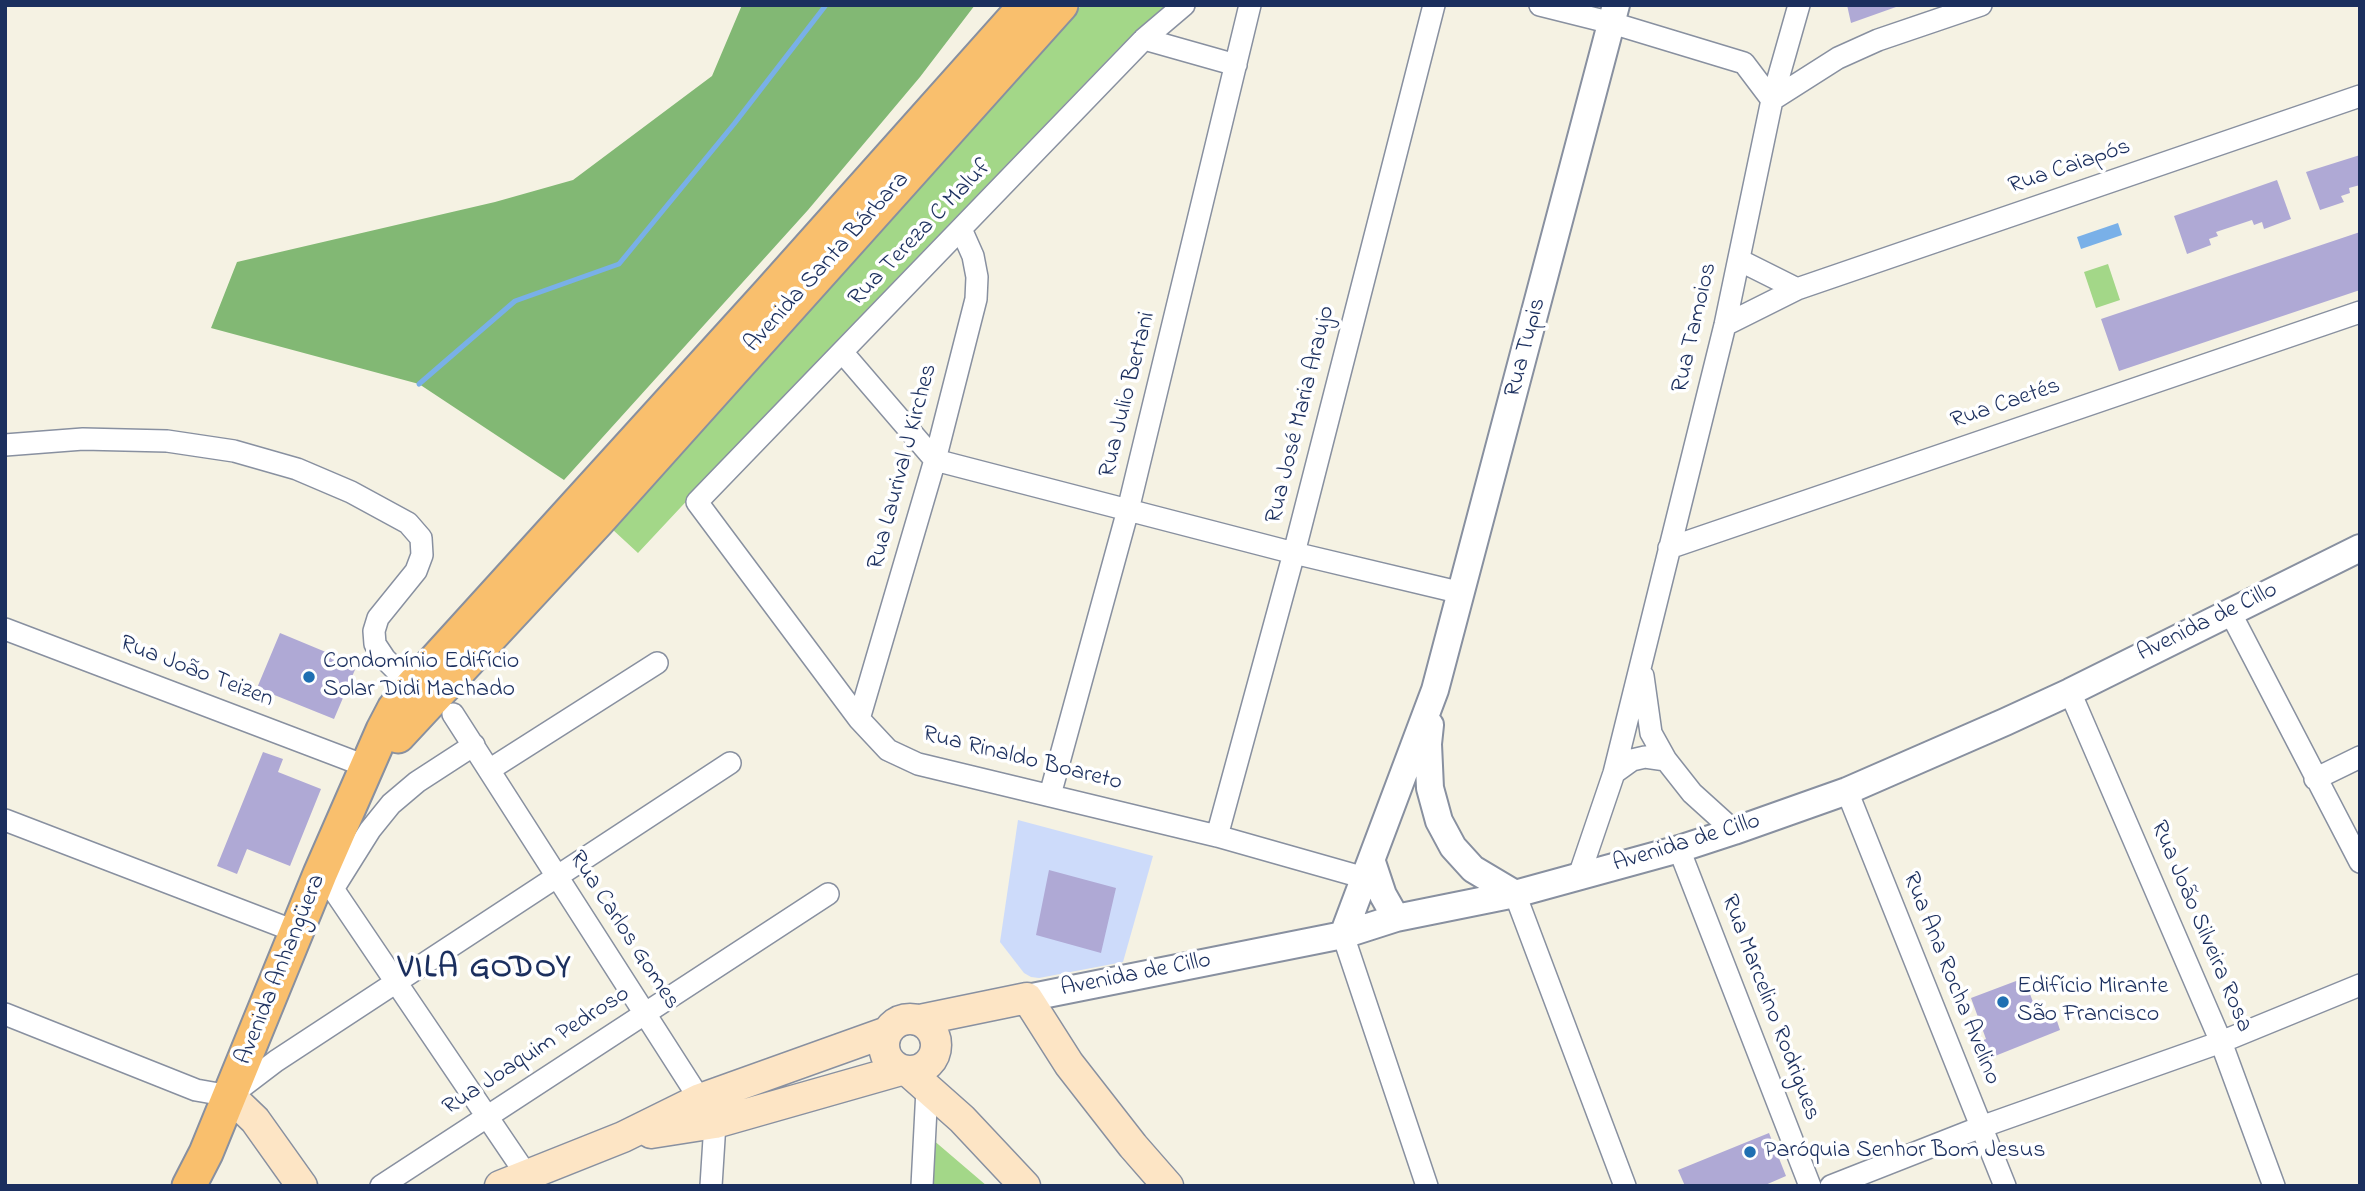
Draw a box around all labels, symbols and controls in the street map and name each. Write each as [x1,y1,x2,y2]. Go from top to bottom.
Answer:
street label: Rua Caiapós [2005,134,2135,202]
street label: Rua Tereza C Maluf [844,155,998,313]
street label: Avenida Santa Bárbara [739,167,917,359]
street label: Rua Tamoios [1667,260,1725,396]
street label: Rua Tupis [1500,295,1554,401]
street label: Rua José Maria Araujo [1261,303,1343,527]
street label: Rua Julio Bertani [1095,309,1163,481]
street label: Rua Laurival J Kirches [863,361,945,573]
street label: Rua Caetés [1948,373,2064,437]
street label: Avenida de Cillo [2133,577,2283,669]
street label: Rua João Teizen [115,630,277,716]
place label: Condomínio Edifício Solar Didi Machado [323,649,519,705]
marker: Condomínio Edifício Solar Didi Machado [301,669,317,685]
street label: Rua Rinaldo Boareto [919,721,1125,799]
street label: Avenida de Cillo [1610,808,1764,880]
street label: Rua João Silveira Rosa [2142,817,2258,1037]
street label: Rua Carlos Gomes [561,846,685,1016]
street label: Rua Ana Rocha Avelino [1894,869,2006,1089]
street label: Avenida Anhangüera [231,871,333,1069]
street label: Rua Marcelino Rodrigues [1713,891,1825,1125]
street label: Avenida de Cillo [1058,947,1214,1005]
district label: VILA GODOY [399,952,571,990]
place label: Edifício Mirante São Francisco [2017,974,2168,1030]
street label: Rua Joaquim Pedroso [438,981,636,1123]
marker: Edifício Mirante São Francisco [1995,994,2011,1010]
place label: Paróquia Senhor Bom Jesus [1764,1138,2045,1166]
marker: Paróquia Senhor Bom Jesus [1742,1144,1758,1160]

